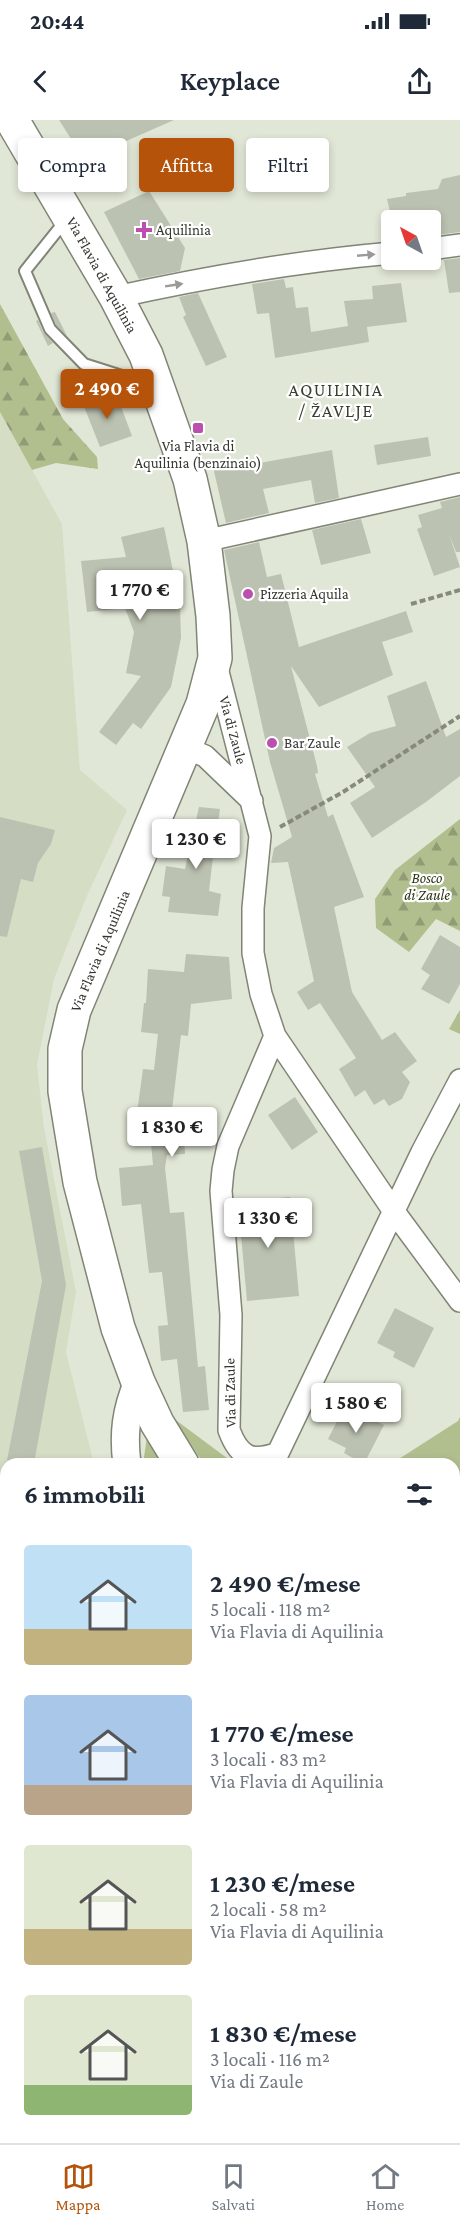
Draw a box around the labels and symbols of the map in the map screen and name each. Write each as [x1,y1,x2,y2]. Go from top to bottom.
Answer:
north arrow [381,210,441,270]
street label: Via Flavia di Aquilinia [63,214,141,336]
place label: Aquilinia [156,222,211,239]
marker: Aquilinia [137,223,151,237]
one-way arrow [357,250,376,260]
one-way arrow [164,281,183,290]
pin: 2 490 € [52,369,162,420]
district label: AQUILINIA / ŽAVLJE [289,380,383,421]
marker: Via Flavia di Aquilinia (benzinaio) [191,421,205,435]
place label: Via Flavia di Aquilinia (benzinaio) [134,438,262,472]
pin: 1 770 € [85,570,195,621]
place label: Pizzeria Aquila [260,586,349,603]
marker: Pizzeria Aquila [241,587,255,601]
street label: Via di Zaule [216,694,250,766]
place label: Bar Zaule [284,735,341,751]
marker: Bar Zaule [265,736,279,750]
pin: 1 230 € [141,819,251,870]
park label: Bosco di Zaule [404,870,450,903]
street label: Via Flavia di Aquilinia [67,888,134,1015]
pin: 1 830 € [117,1107,227,1158]
pin: 1 330 € [213,1198,323,1249]
street label: Via di Zaule [221,1358,239,1428]
pin: 1 580 € [301,1383,411,1434]

